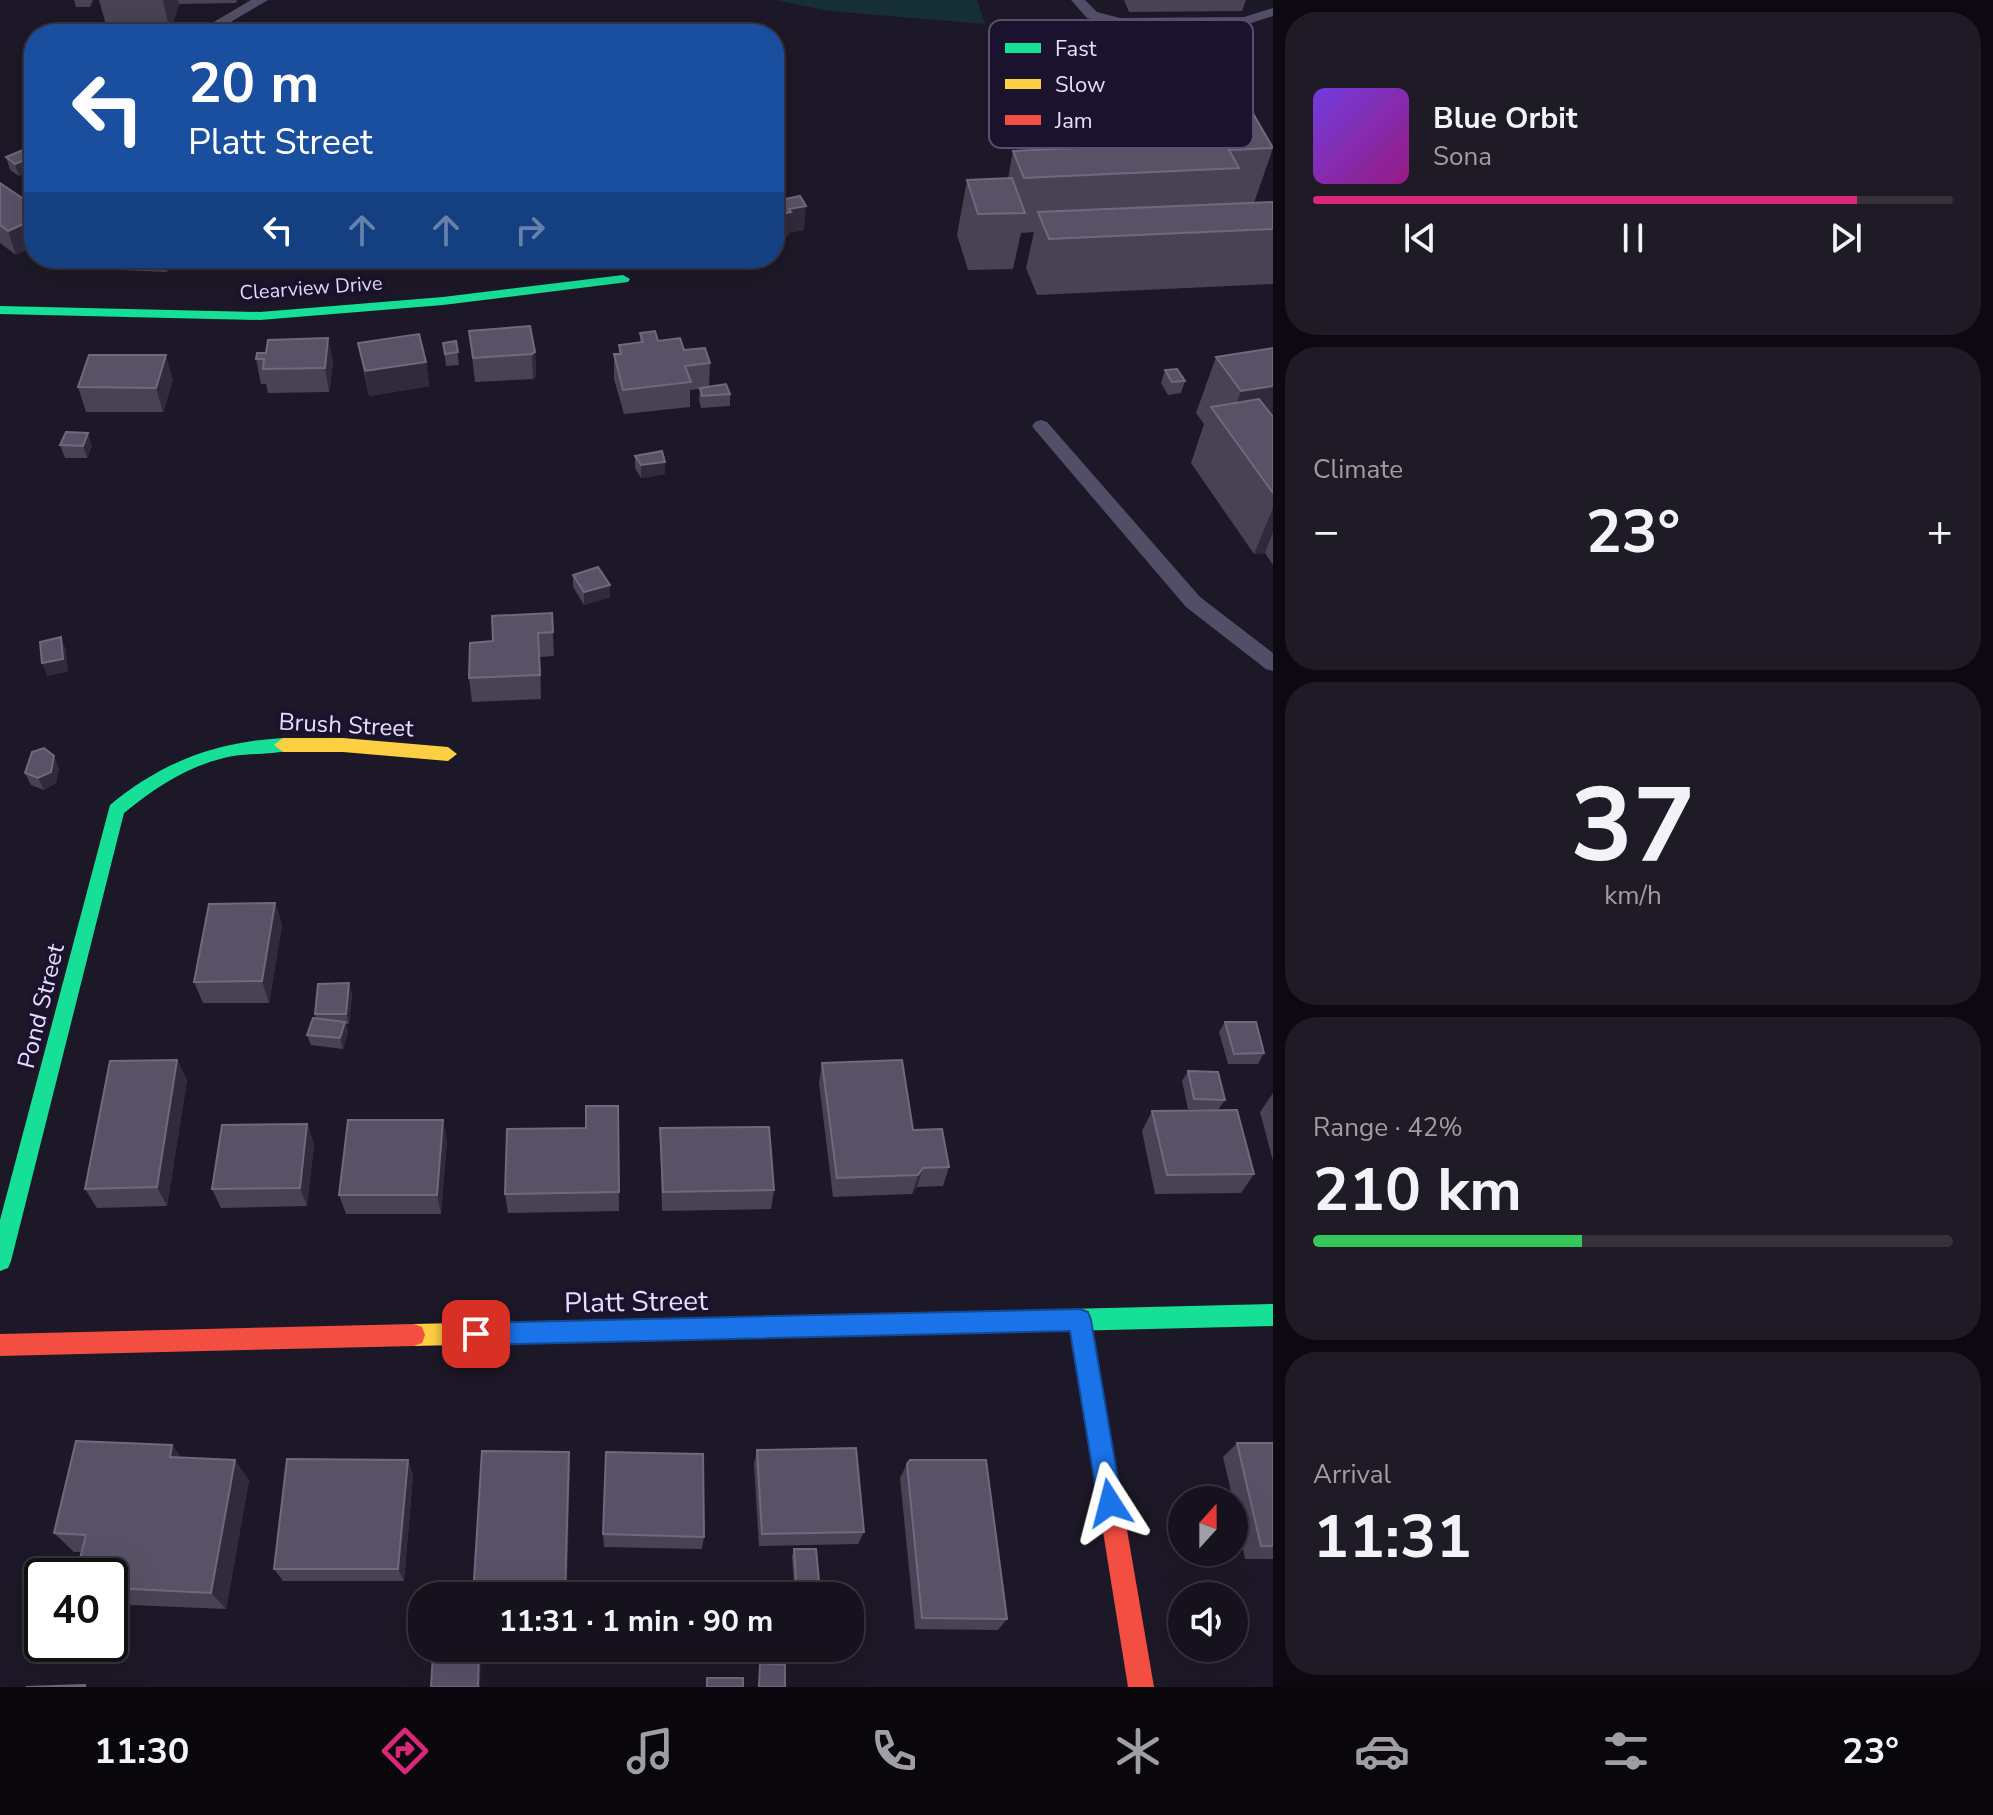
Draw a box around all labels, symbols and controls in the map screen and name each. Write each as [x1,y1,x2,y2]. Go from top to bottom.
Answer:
legend [989,20,1253,148]
text: Fast [1055,34,1097,64]
text: 20 m [188,45,319,122]
icon: left [56,56,160,160]
text: Slow [1055,70,1106,100]
text: Blue Orbit [1433,98,1577,139]
text: Jam [1054,106,1093,136]
text: Platt Street [188,118,373,167]
text: Sona [1433,139,1492,174]
icon: left [256,208,300,252]
icon: ahead [340,208,384,252]
icon: ahead [424,208,468,252]
icon: right [508,208,552,252]
icon: previous [1398,216,1442,260]
icon: pause [1611,216,1655,260]
icon: next [1824,216,1868,260]
street label: Clearview Drive [239,270,383,306]
text: Climate [1313,452,1403,487]
text: 23° [1586,491,1680,573]
text: − [1313,502,1339,562]
text: + [1927,502,1953,562]
street label: Brush Street [278,705,415,745]
text: 37 [1571,755,1695,897]
text: km/h [1604,878,1662,913]
street label: Pond Street [10,940,72,1072]
text: Range · 42% [1313,1110,1463,1145]
text: 210 km [1313,1149,1522,1231]
street label: Platt Street [564,1282,708,1322]
pin [442,1300,510,1368]
icon: arrive [454,1312,498,1356]
text: Arrival [1313,1457,1391,1492]
position arrow [1068,1461,1152,1545]
north arrow [1168,1486,1248,1566]
map controls [1168,1486,1248,1662]
text: 11:31 [1313,1496,1472,1578]
speed limit sign: 40 [24,1558,128,1662]
button: sound [1168,1582,1248,1662]
text: 11:31 · 1 min · 90 m [499,1601,773,1642]
icon: directions [377,1723,433,1779]
icon: music [622,1723,678,1779]
icon: phone [866,1723,922,1779]
icon: climate [1110,1723,1166,1779]
icon: car [1354,1723,1410,1779]
icon: filters [1598,1723,1654,1779]
text: 11:30 [94,1727,189,1776]
text: 23° [1842,1727,1899,1776]

